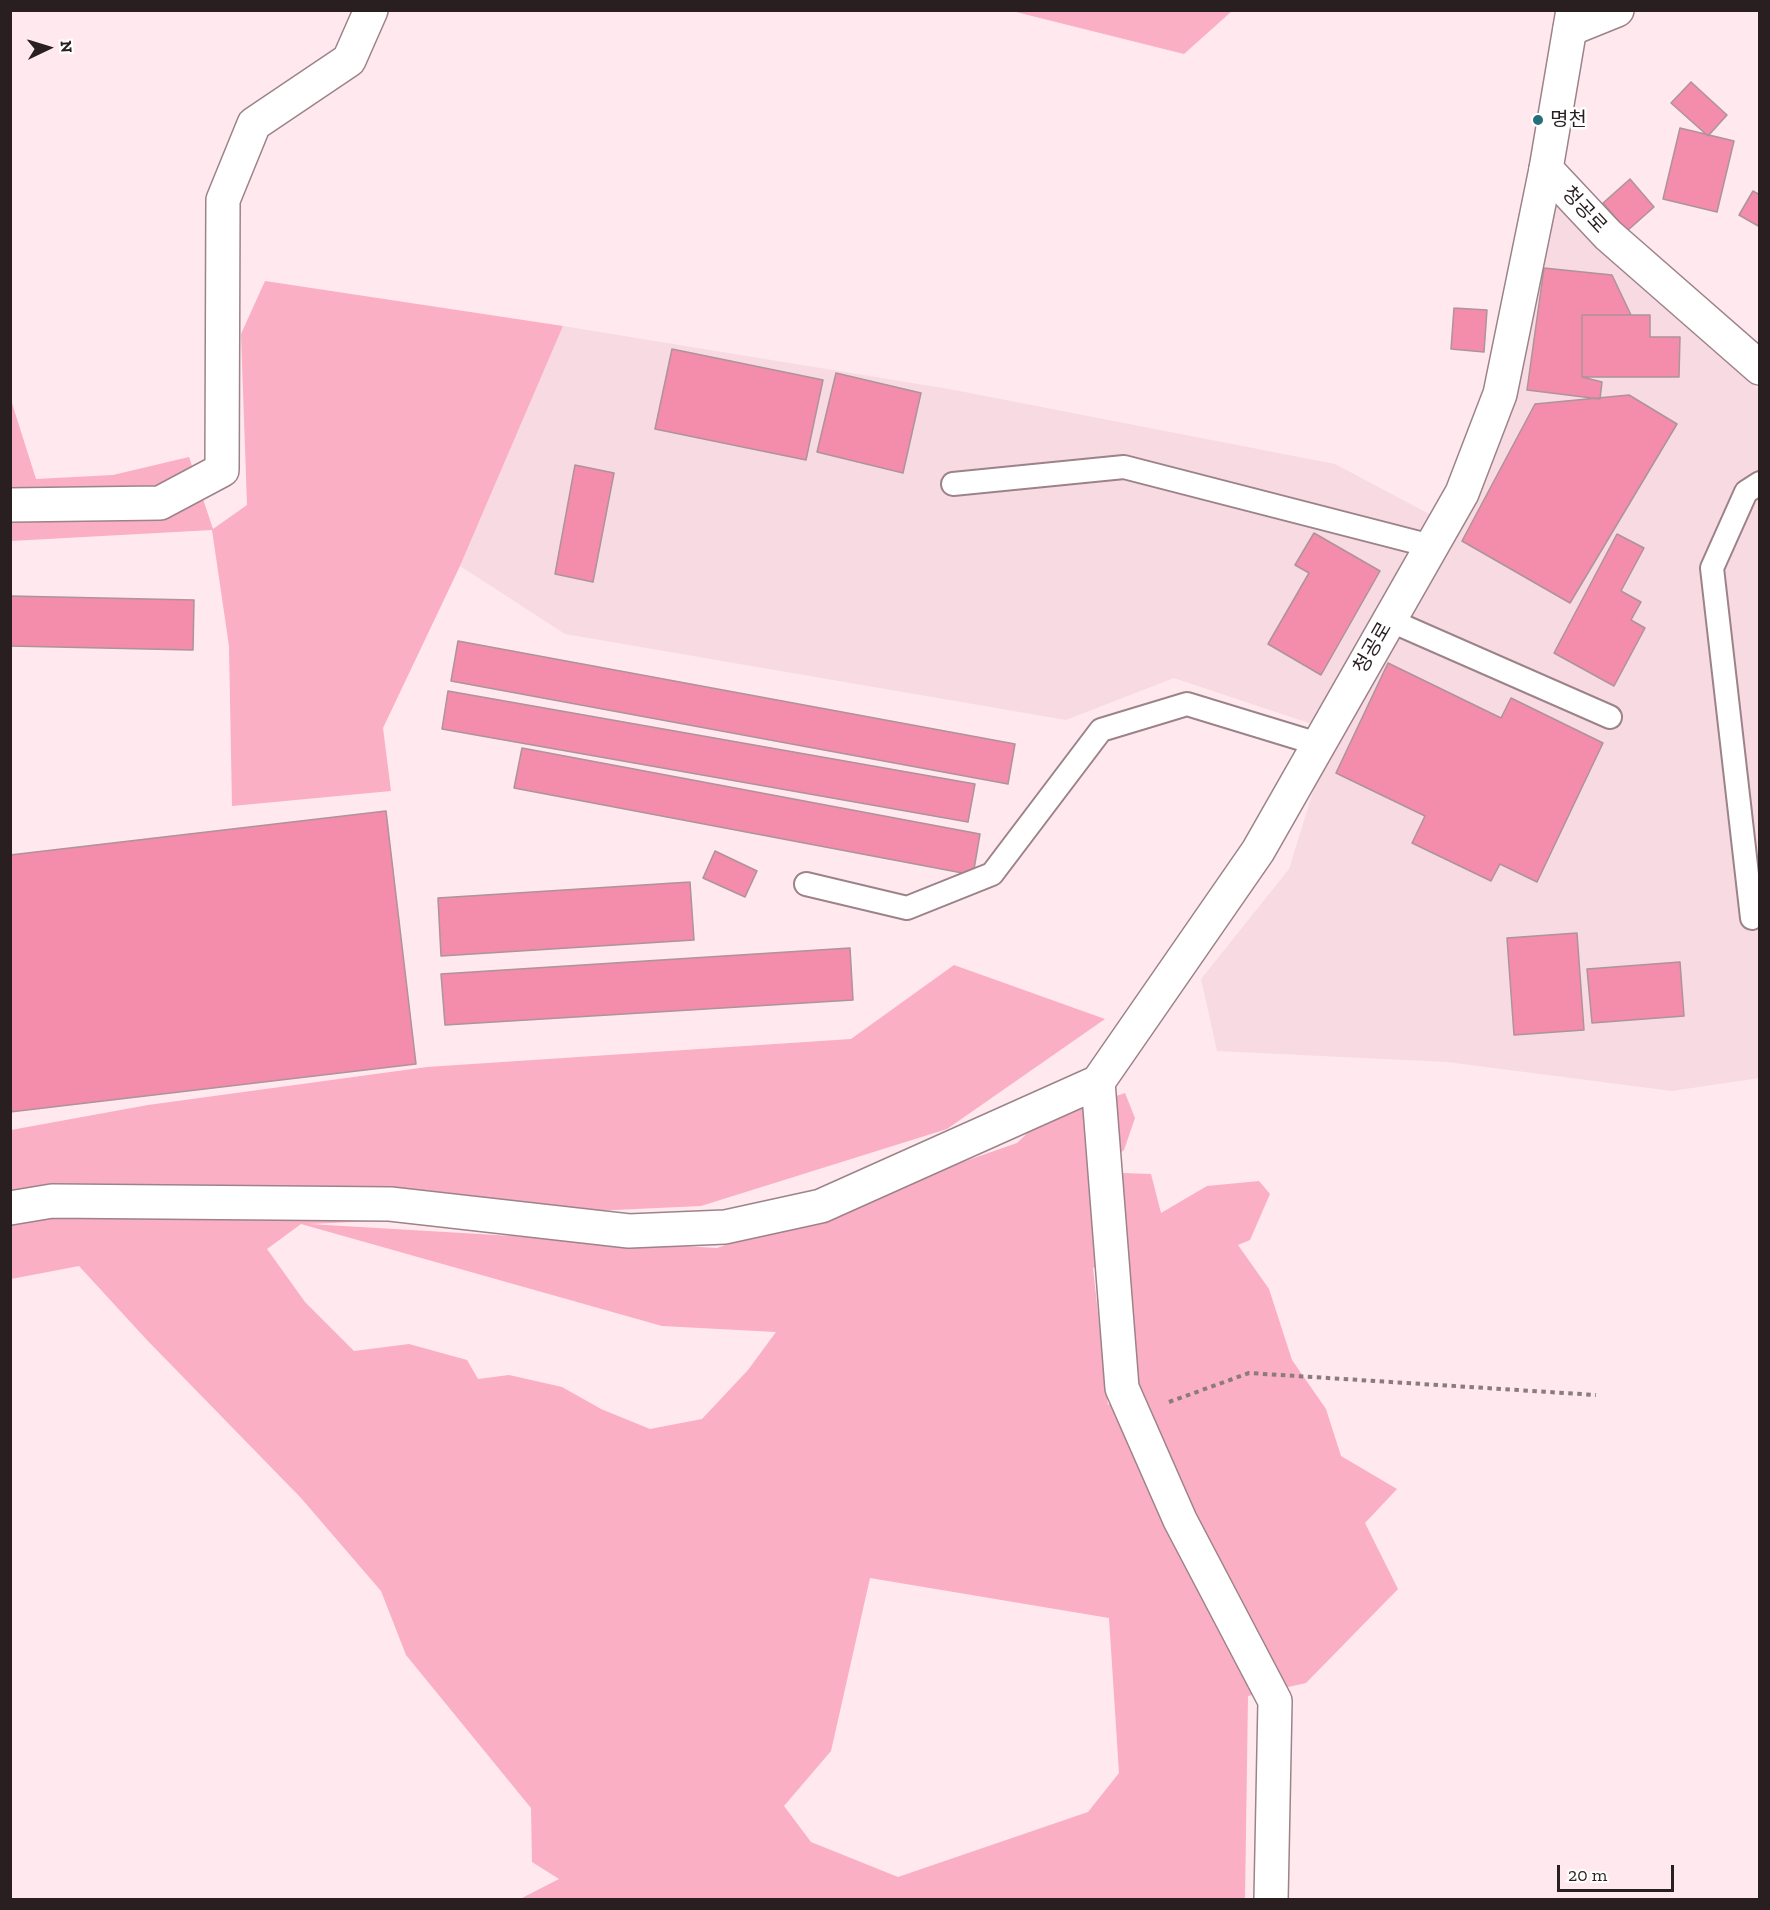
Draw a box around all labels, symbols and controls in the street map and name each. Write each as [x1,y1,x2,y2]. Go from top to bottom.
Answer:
north arrow [18,18,78,78]
text: N [57,40,76,53]
place label: 명천 [1550,108,1587,132]
marker: 명천 [1531,113,1545,127]
street label: 청공로 [1556,182,1612,238]
street label: 청공로 [1349,618,1397,678]
scale bar [1560,1853,1677,1891]
text: 20 m [1568,1864,1607,1886]

